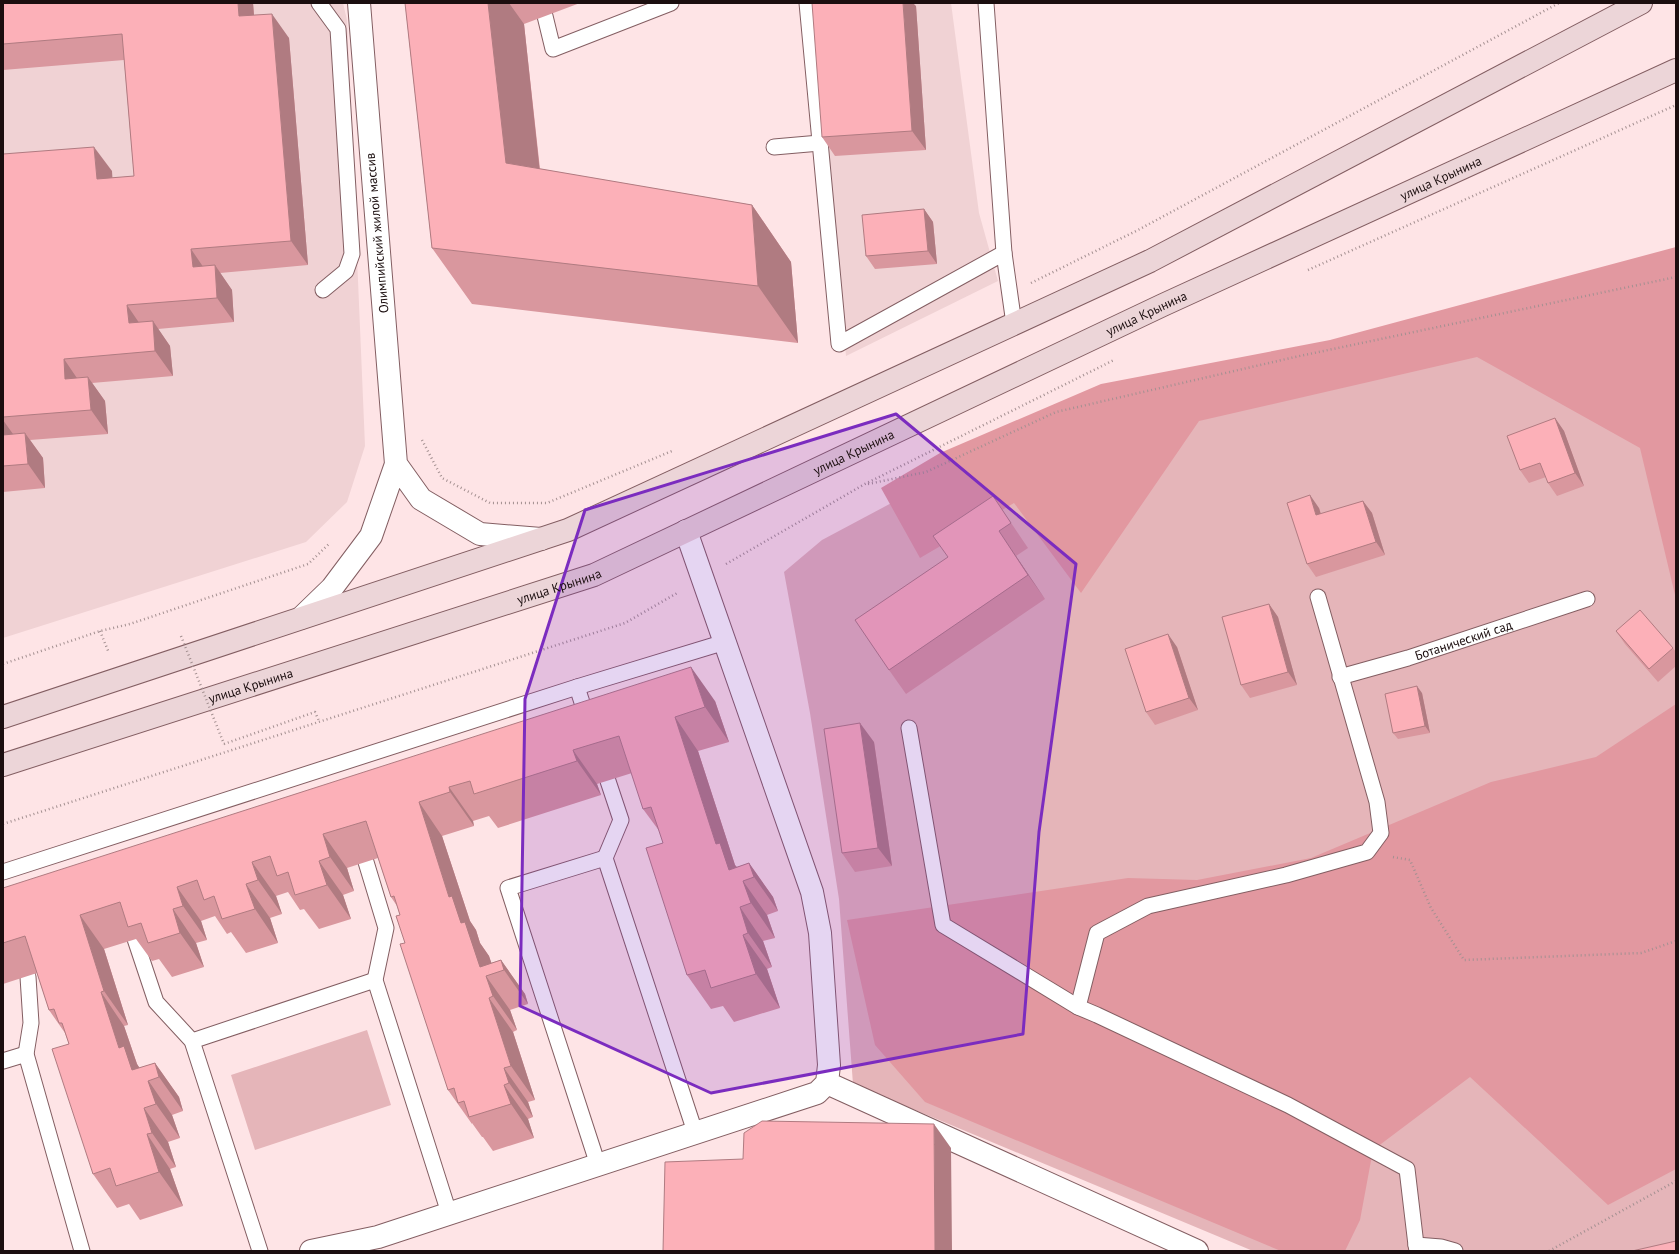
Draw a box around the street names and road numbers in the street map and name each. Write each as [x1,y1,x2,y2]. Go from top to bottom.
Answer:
street label: Олимпийский жилой массив [362,152,392,314]
street label: улица Крынина [1397,152,1484,204]
street label: улица Крынина [1103,287,1190,339]
street label: улица Крынина [810,425,897,478]
street label: улица Крынина [515,564,604,608]
street label: Ботанический сад [1412,616,1514,664]
street label: улица Крынина [206,664,295,707]

